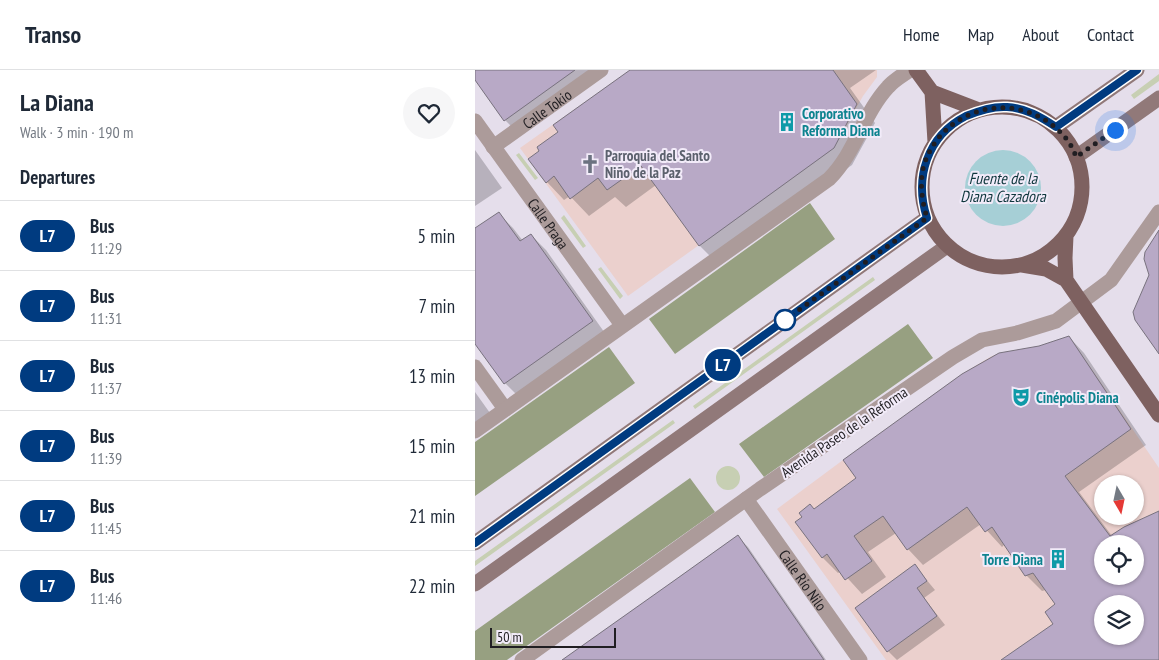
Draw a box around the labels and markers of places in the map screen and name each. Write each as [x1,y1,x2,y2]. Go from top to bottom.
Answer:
place label: Corporativo Reforma Diana [802,104,880,140]
building icon: Corporativo Reforma Diana [776,111,798,133]
place label: Parroquia del Santo Niño de la Paz [605,146,710,182]
church icon: Parroquia del Santo Niño de la Paz [579,153,601,175]
unlabelled marker [774,309,796,331]
theatre icon: Cinépolis Diana [1010,386,1032,408]
place label: Cinépolis Diana [1036,388,1119,407]
building icon: Torre Diana [1047,548,1069,570]
place label: Torre Diana [982,550,1043,569]

